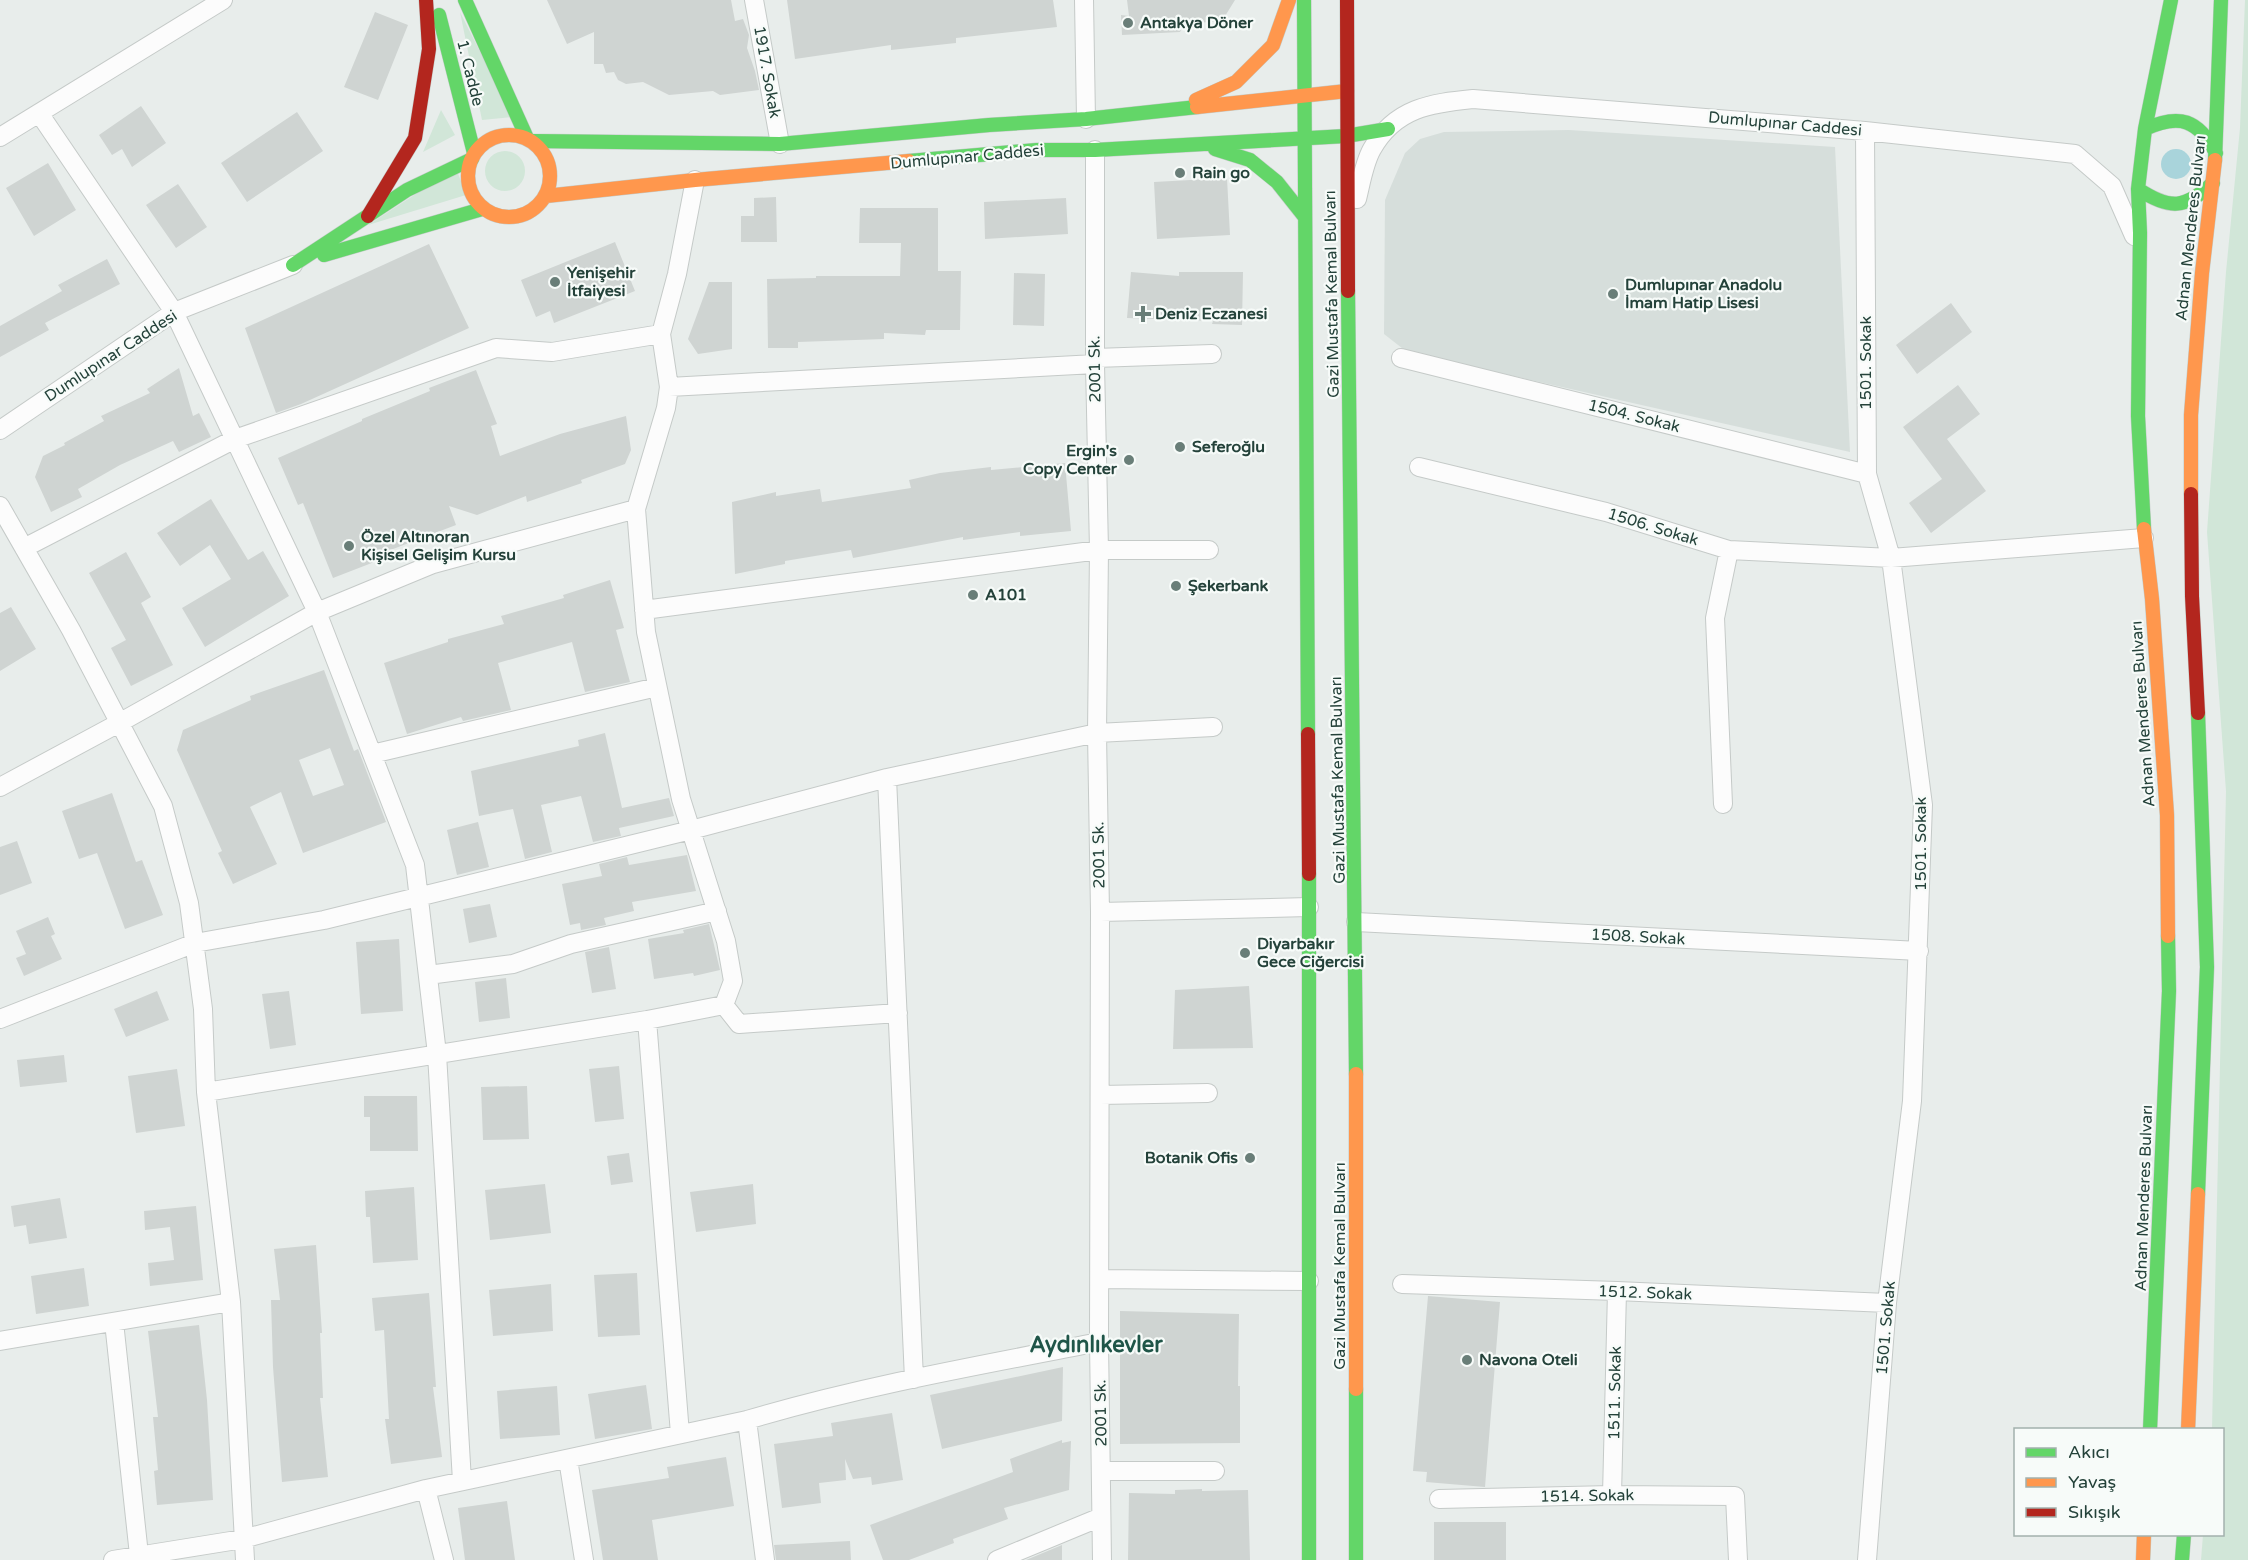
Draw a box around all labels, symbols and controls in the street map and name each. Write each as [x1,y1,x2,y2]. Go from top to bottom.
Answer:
place label: Antakya Döner [1140,13,1254,33]
marker: Antakya Döner [1121,16,1135,30]
street label: 1917. Sokak [749,24,785,120]
street label: 1. Cadde [452,38,488,108]
street label: Dumlupınar Caddesi [1707,107,1863,141]
street label: Adnan Menderes Bulvarı [2171,134,2211,322]
street label: Dumlupınar Caddesi [889,140,1045,174]
place label: Rain go [1192,163,1250,183]
marker: Rain go [1173,166,1187,180]
street label: Gazi Mustafa Kemal Bulvarı [1320,190,1344,398]
place label: Yenişehir İtfaiyesi [567,263,636,301]
marker: Yenişehir İtfaiyesi [548,275,562,289]
place label: Dumlupınar Anadolu İmam Hatip Lisesi [1625,275,1782,313]
marker: Dumlupınar Anadolu İmam Hatip Lisesi [1606,287,1620,301]
place label: Deniz Eczanesi [1155,304,1268,324]
street label: Dumlupınar Caddesi [41,306,181,406]
marker: Deniz Eczanesi [1136,307,1150,321]
street label: 1501. Sokak [1856,316,1876,410]
street label: 2001 Sk. [1084,335,1106,403]
street label: 1504. Sokak [1586,395,1682,437]
place label: Seferoğlu [1192,437,1265,457]
marker: Seferoğlu [1173,440,1187,454]
place label: Ergin's Copy Center [1023,441,1118,479]
marker: Ergin's Copy Center [1122,453,1136,467]
street label: 1506. Sokak [1605,504,1701,550]
place label: Özel Altınoran Kişisel Gelişim Kursu [361,527,516,565]
marker: Özel Altınoran Kişisel Gelişim Kursu [342,539,356,553]
place label: Şekerbank [1188,576,1269,596]
marker: Şekerbank [1169,579,1183,593]
place label: A101 [985,585,1027,605]
marker: A101 [966,588,980,602]
street label: Adnan Menderes Bulvarı [2127,620,2159,808]
street label: Gazi Mustafa Kemal Bulvarı [1326,676,1350,884]
street label: 1501. Sokak [1911,797,1931,891]
street label: 2001 Sk. [1088,821,1110,889]
street label: 1508. Sokak [1590,925,1686,949]
place label: Diyarbakır Gece Ciğercisi [1257,934,1364,972]
marker: Diyarbakır Gece Ciğercisi [1238,946,1252,960]
street label: Adnan Menderes Bulvarı [2131,1104,2157,1292]
place label: Botanik Ofis [1145,1148,1238,1168]
marker: Botanik Ofis [1243,1151,1257,1165]
street label: Gazi Mustafa Kemal Bulvarı [1330,1162,1350,1370]
street label: 1501. Sokak [1872,1280,1900,1376]
street label: 1512. Sokak [1597,1281,1693,1305]
district label: Aydınlıkevler [1029,1332,1163,1358]
street label: 1511. Sokak [1604,1345,1626,1440]
place label: Navona Oteli [1479,1350,1578,1370]
marker: Navona Oteli [1460,1353,1474,1367]
street label: 2001 Sk. [1090,1379,1112,1447]
legend [2014,1428,2224,1536]
text: Akıcı [2068,1441,2110,1463]
text: Yavaş [2068,1471,2116,1493]
street label: 1514. Sokak [1540,1485,1635,1507]
text: Sıkışık [2068,1501,2121,1523]

